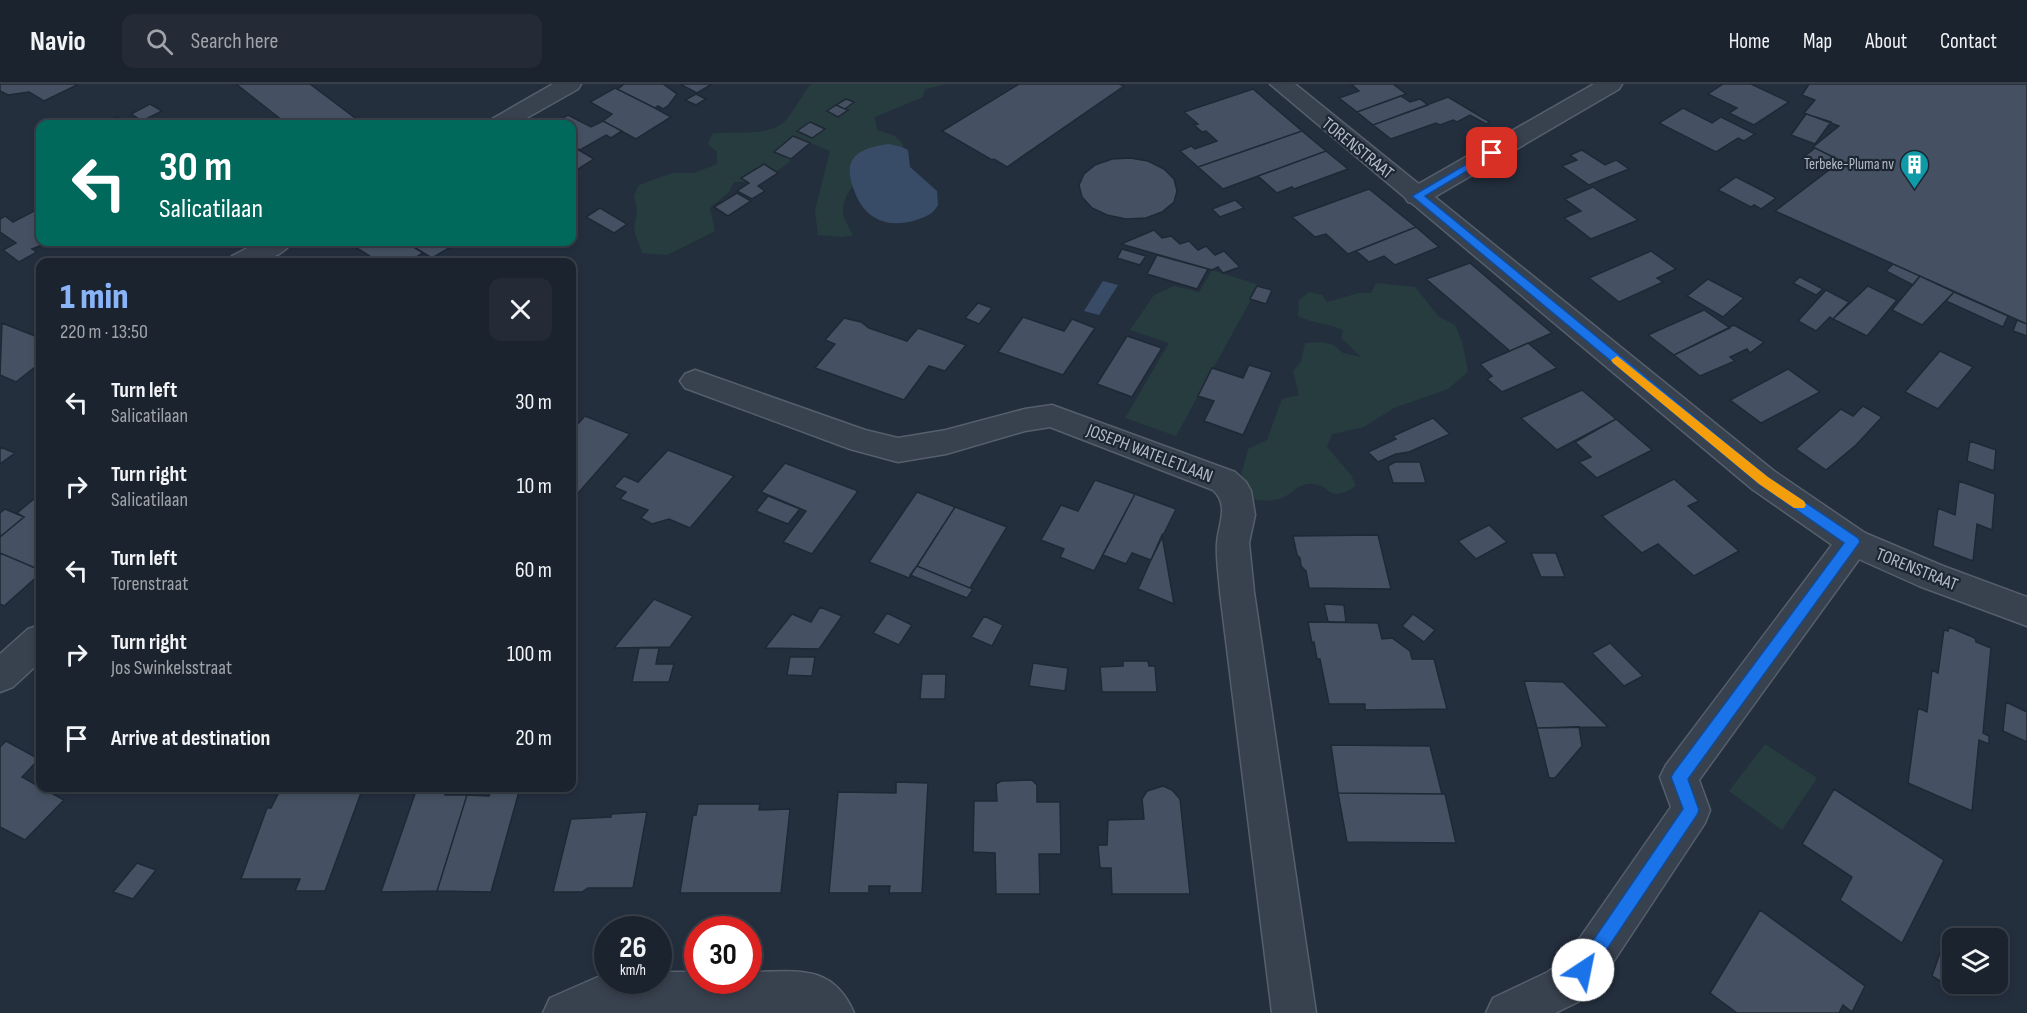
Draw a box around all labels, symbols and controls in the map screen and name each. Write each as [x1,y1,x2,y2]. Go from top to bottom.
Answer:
search box [122,14,542,68]
text: Navio [30,25,86,58]
icon: search [143,25,176,58]
text: Search here [191,28,278,55]
text: Home [1729,29,1770,54]
text: Map [1803,29,1832,54]
text: About [1865,29,1907,54]
text: Contact [1940,29,1997,54]
street label: TORENSTRAAT [1318,113,1398,184]
pin [1466,127,1517,178]
icon: arrive [1475,136,1508,169]
text: 30 m [159,142,232,193]
icon: left [60,144,138,222]
building icon: Terbeke-Pluma nv [1899,148,1931,190]
place label: Terbeke-Pluma nv [1804,155,1894,174]
text: Salicatilaan [159,193,263,225]
text: 1 min [60,276,128,319]
button: close [489,278,552,341]
text: 220 m · 13:50 [60,320,148,344]
text: Turn left [111,377,177,404]
icon: left [60,386,93,419]
text: 30 m [515,389,552,416]
text: Salicatilaan [111,404,188,428]
street label: JOSEPH WATELETLAAN [1083,419,1216,487]
text: Turn right [111,461,187,488]
icon: right [60,470,93,503]
text: 10 m [517,473,552,500]
text: Salicatilaan [111,488,188,512]
street label: TORENSTRAAT [1873,544,1961,595]
text: Turn left [111,545,177,572]
icon: left [60,554,93,587]
text: 60 m [515,557,552,584]
text: Torenstraat [111,572,188,596]
text: Turn right [111,629,187,656]
icon: right [60,638,93,671]
text: 100 m [507,641,552,668]
text: Jos Swinkelsstraat [111,656,232,680]
icon: arrive [60,722,93,755]
text: Arrive at destination [111,725,270,752]
text: 20 m [516,725,552,752]
speed limit sign: 30 [684,916,762,994]
map controls [1942,928,2008,994]
button: layers [1942,928,2008,994]
text: 26 [619,930,647,966]
position arrow [1551,938,1615,1002]
text: km/h [620,961,646,980]

